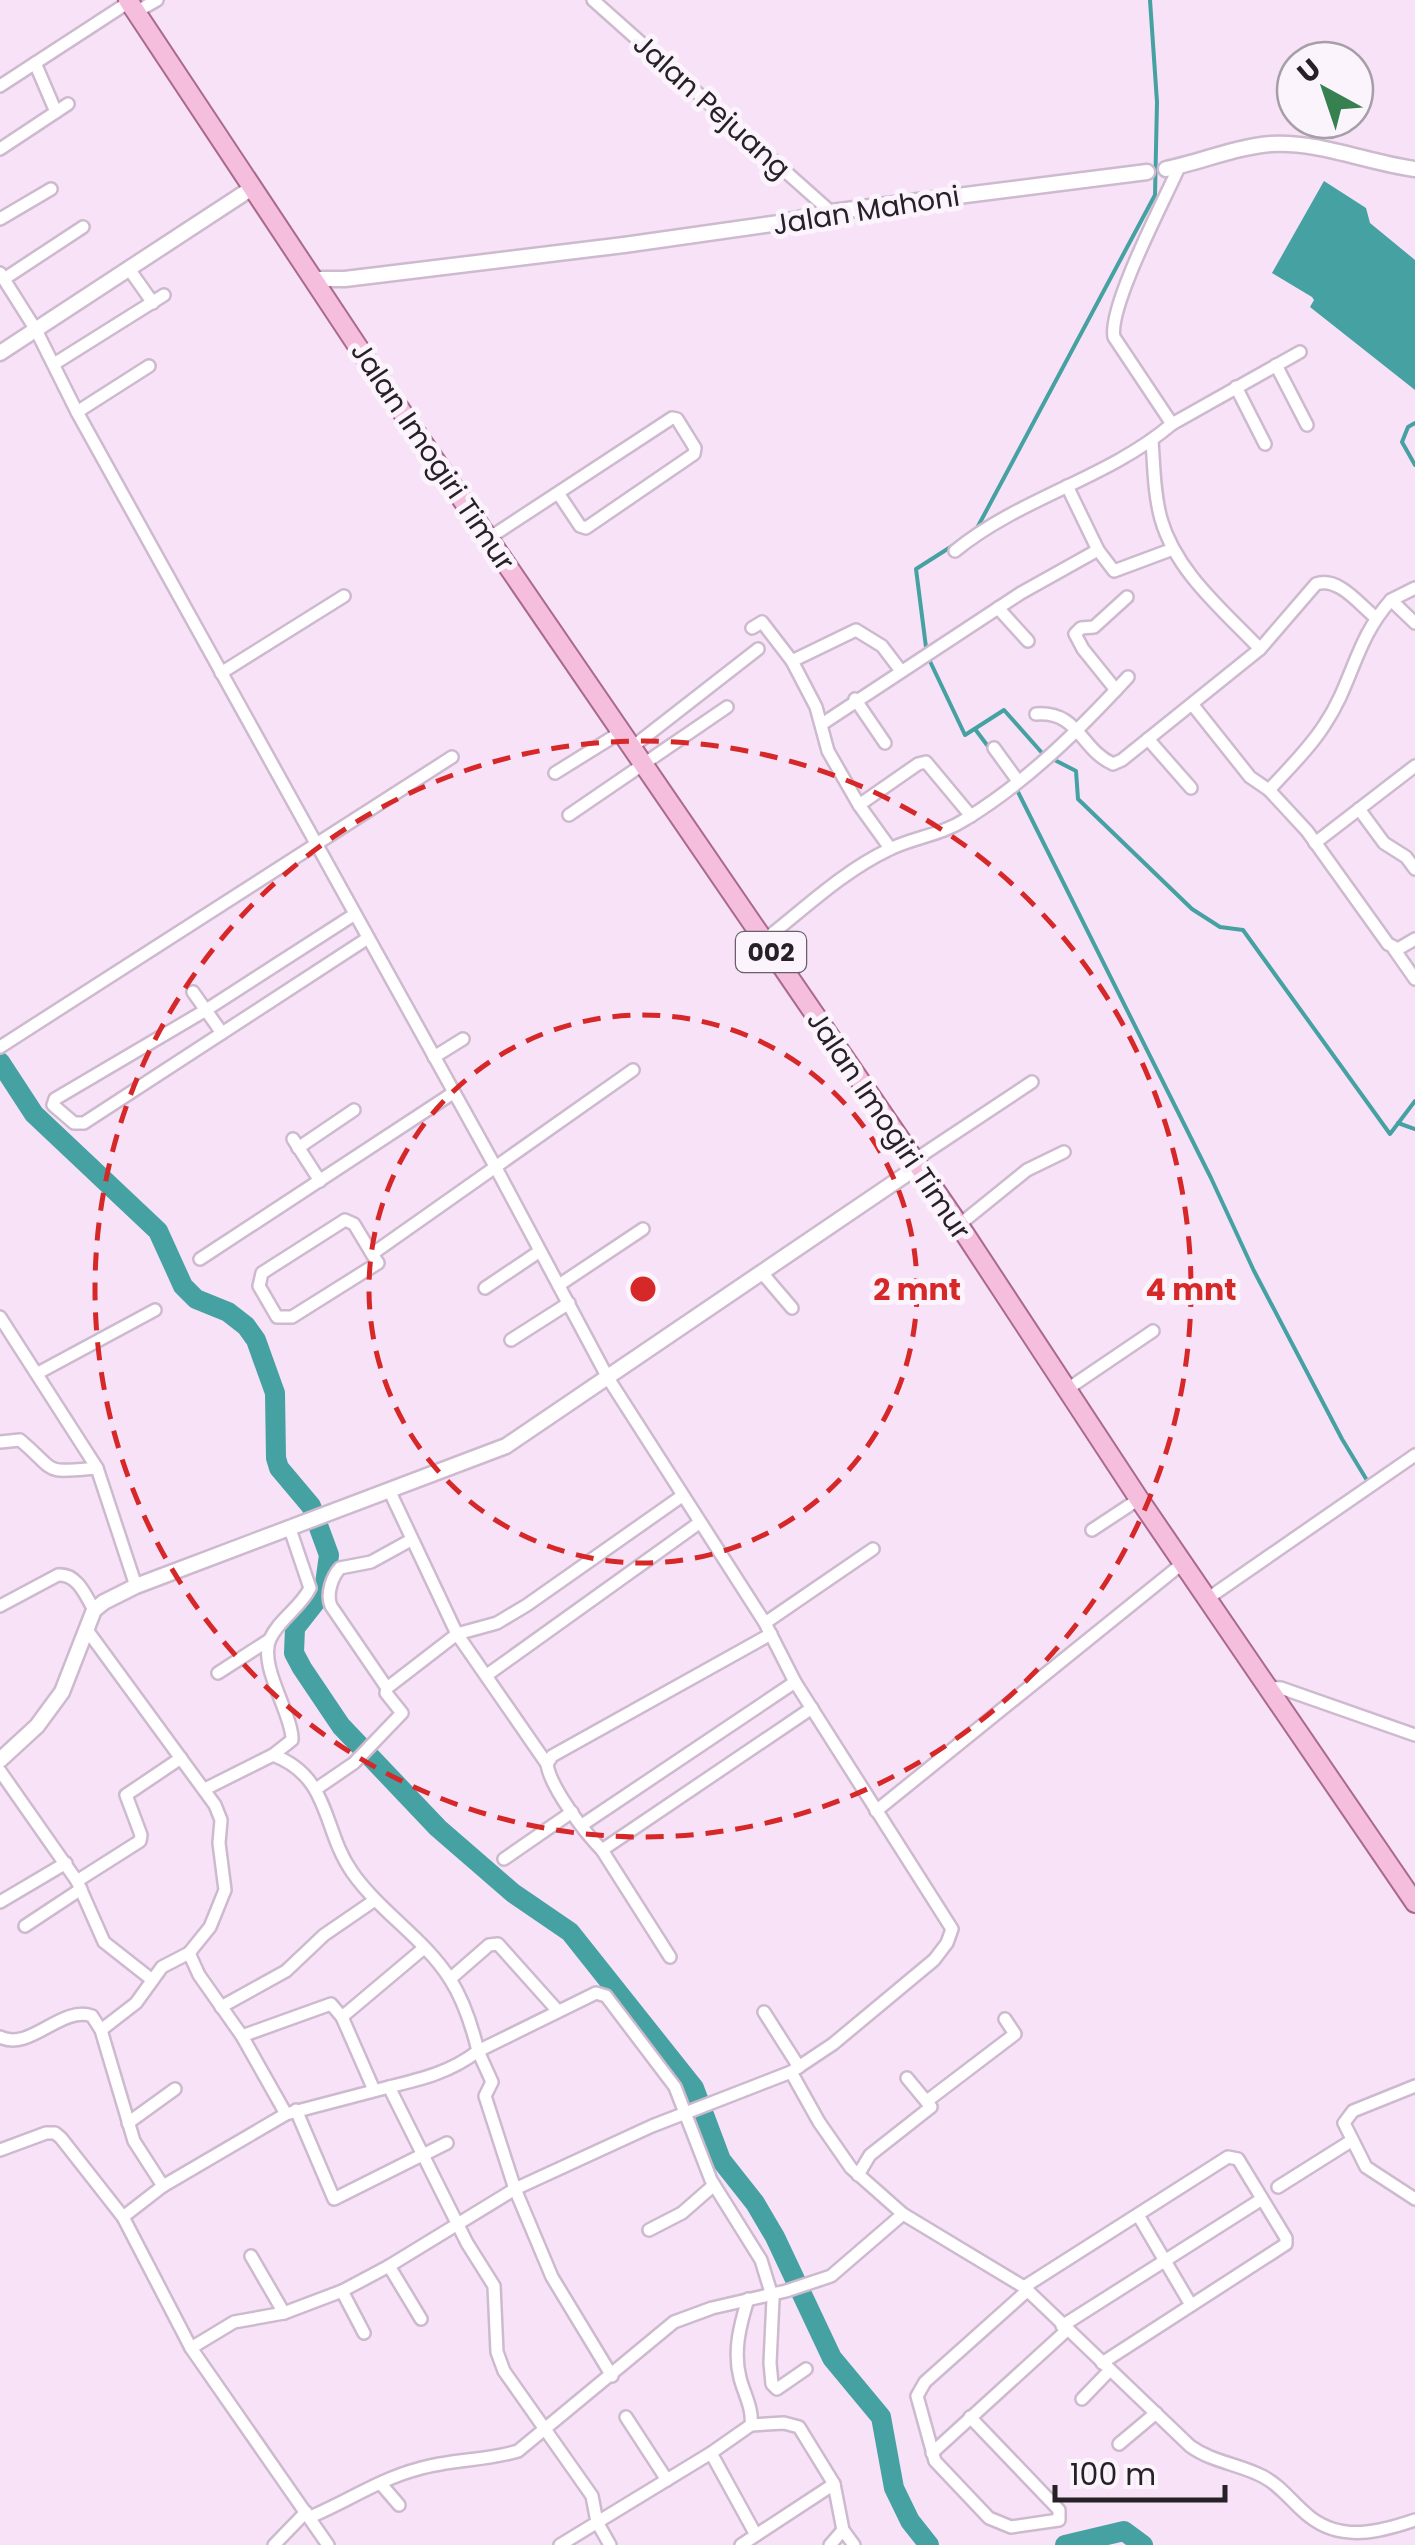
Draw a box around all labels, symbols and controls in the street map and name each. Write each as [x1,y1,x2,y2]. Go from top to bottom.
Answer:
street label: Jalan Pejuang [625,25,799,188]
north arrow [1275,40,1375,140]
text: U [1289,50,1329,93]
street label: Jalan Mahoni [770,176,962,245]
street label: Jalan Imogiri Timur [341,334,524,578]
road number: 002 [736,932,806,972]
street label: Jalan Imogiri Timur [797,1003,980,1247]
text: 2 mnt [873,1268,961,1311]
text: 4 mnt [1146,1268,1236,1311]
centre of rings [625,1271,661,1307]
scale bar [1055,2440,1225,2502]
text: 100 m [1070,2453,1156,2496]

